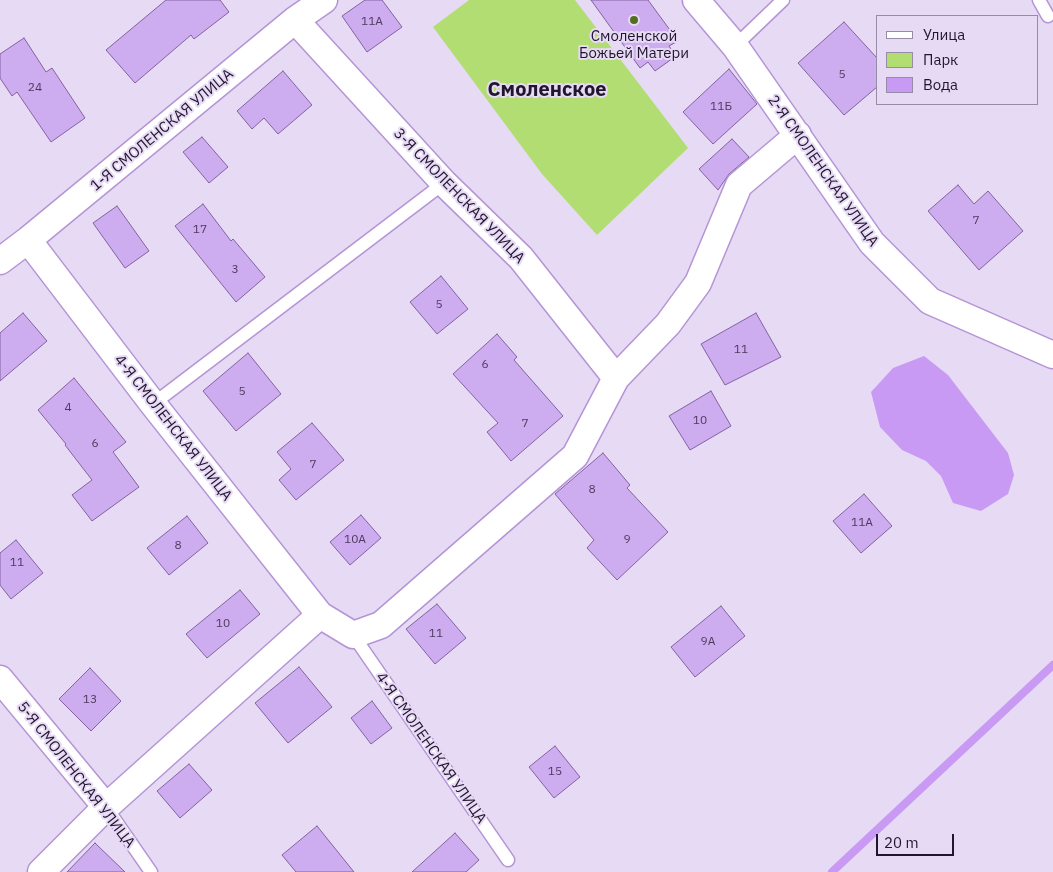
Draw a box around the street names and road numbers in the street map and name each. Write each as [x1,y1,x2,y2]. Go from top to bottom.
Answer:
street label: 1-Я СМОЛЕНСКАЯ УЛИЦА [87,65,237,195]
street label: 2-Я СМОЛЕНСКАЯ УЛИЦА [764,92,882,250]
street label: 3-Я СМОЛЕНСКАЯ УЛИЦА [390,125,528,267]
street label: 4-Я СМОЛЕНСКАЯ УЛИЦА [110,351,236,505]
street label: 4-Я СМОЛЕНСКАЯ УЛИЦА [372,669,490,827]
street label: 5-Я СМОЛЕНСКАЯ УЛИЦА [13,698,139,852]

